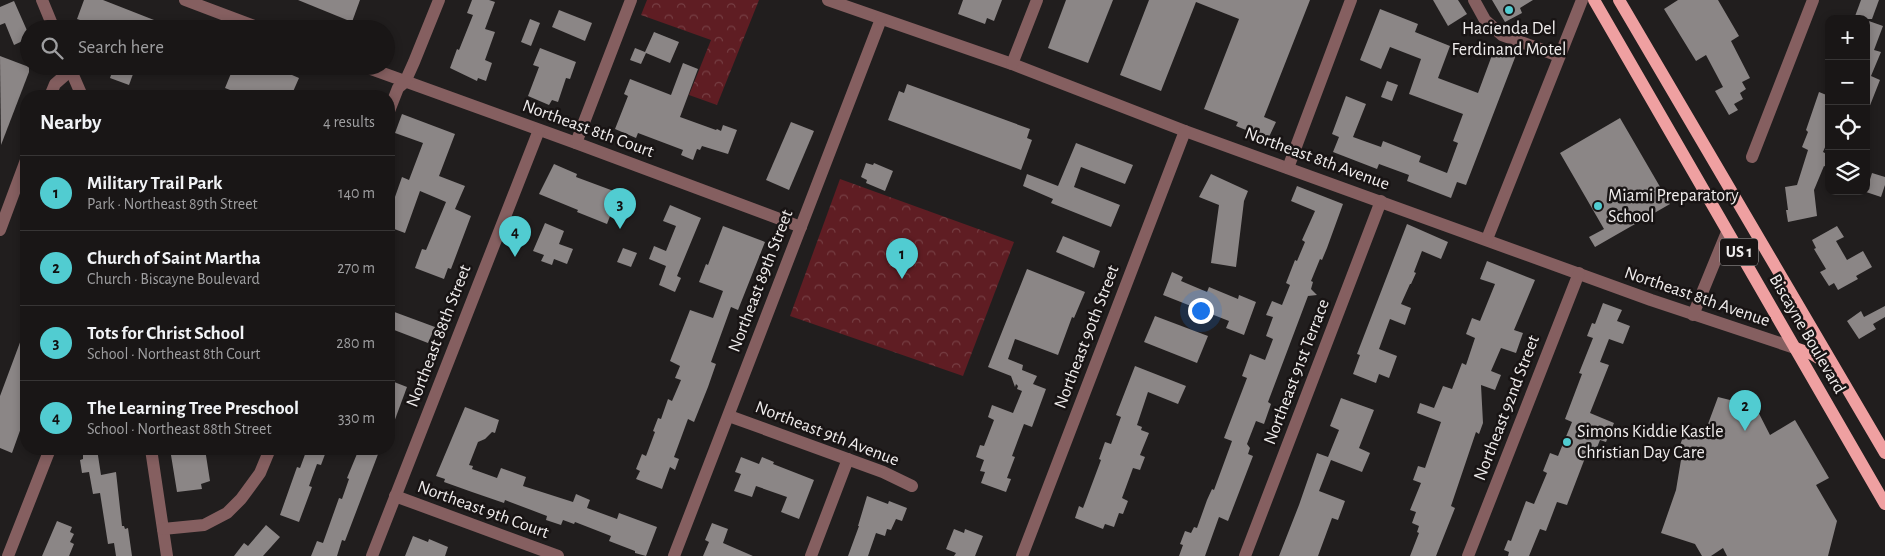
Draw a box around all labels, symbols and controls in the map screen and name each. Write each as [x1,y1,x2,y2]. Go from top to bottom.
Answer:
marker: Hacienda Del Ferdinand Motel [1503,4,1515,16]
map controls [1825,15,1870,195]
button: + [1825,15,1870,60]
search box [20,20,395,75]
place label: Hacienda Del Ferdinand Motel [1452,20,1566,59]
icon: search [38,34,66,62]
text: Search here [78,38,164,57]
button: − [1825,60,1870,105]
street label: Northeast 8th Court [520,97,656,161]
button: locate [1825,105,1870,150]
text: Nearby [40,112,101,133]
text: 4 results [323,114,375,130]
street label: Northeast 8th Avenue [1242,124,1392,194]
button: layers [1825,150,1870,195]
text: Military Trail Park [87,174,222,193]
text: 1 [53,185,59,201]
text: 140 m [338,185,375,201]
place label: Miami Preparatory School [1608,187,1739,226]
pin: 3 [604,188,636,229]
text: Park · Northeast 89th Street [87,196,258,212]
marker: Miami Preparatory School [1592,200,1604,212]
street label: Northeast 89th Street [726,207,797,355]
pin: 4 [499,216,531,257]
pin: 1 [886,238,918,279]
road number: US 1 [1720,238,1758,266]
text: Church of Saint Martha [87,249,261,268]
text: 2 [52,260,60,276]
text: 270 m [337,260,375,276]
street label: Northeast 88th Street [404,262,475,410]
street label: Northeast 90th Street [1051,263,1123,411]
street label: Northeast 8th Avenue [1622,264,1772,330]
text: Church · Biscayne Boulevard [87,271,260,287]
street label: Biscayne Boulevard [1766,271,1848,397]
street label: Northeast 91st Terrace [1261,297,1333,447]
your location [1188,298,1214,324]
text: Tots for Christ School [87,324,245,343]
street label: Northeast 92nd Street [1471,333,1543,483]
text: 3 [53,335,59,351]
text: 280 m [336,335,375,351]
text: School · Northeast 8th Court [87,346,260,362]
pin: 2 [1729,390,1761,431]
street label: Northeast 9th Avenue [753,398,901,470]
text: The Learning Tree Preschool [87,399,299,418]
text: 4 [52,410,60,426]
text: 330 m [338,410,375,426]
text: School · Northeast 88th Street [87,421,272,437]
place label: Simons Kiddie Kastle Christian Day Care [1577,423,1723,462]
marker: Simons Kiddie Kastle Christian Day Care [1561,436,1573,448]
street label: Northeast 9th Court [415,478,551,542]

